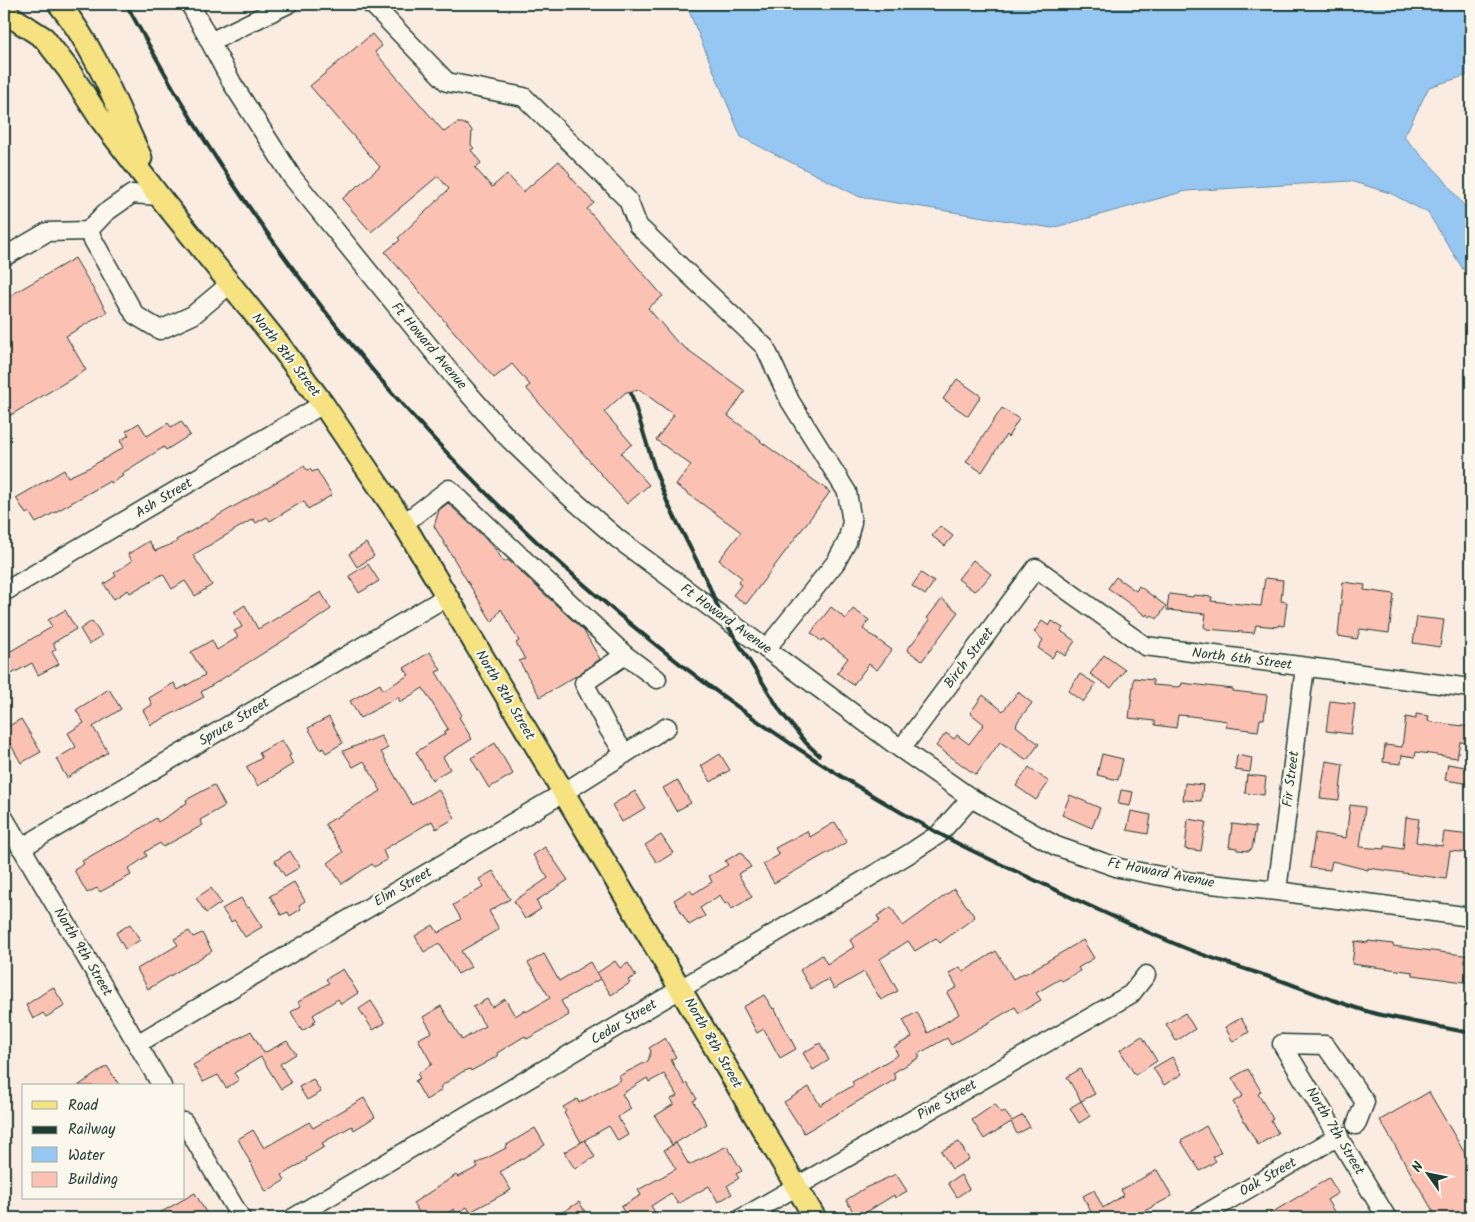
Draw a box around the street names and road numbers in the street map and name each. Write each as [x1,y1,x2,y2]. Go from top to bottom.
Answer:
street label: Ft Howard Avenue [386,297,473,395]
street label: North 8th Street [246,308,326,402]
street label: Ash Street [131,472,197,524]
street label: Ft Howard Avenue [676,578,777,660]
street label: Birch Street [939,622,1000,693]
street label: North 6th Street [1191,642,1294,676]
street label: North 8th Street [469,646,541,745]
street label: Spruce Street [194,692,274,752]
street label: Fir Street [1277,749,1305,808]
street label: Ft Howard Avenue [1106,852,1217,894]
street label: Elm Street [370,861,437,912]
street label: North 9th Street [48,904,118,1001]
street label: Cedar Street [587,993,662,1050]
street label: North 8th Street [678,994,748,1093]
street label: Pine Street [913,1074,981,1126]
street label: North 7th Street [1300,1083,1370,1180]
street label: Oak Street [1235,1151,1301,1202]

